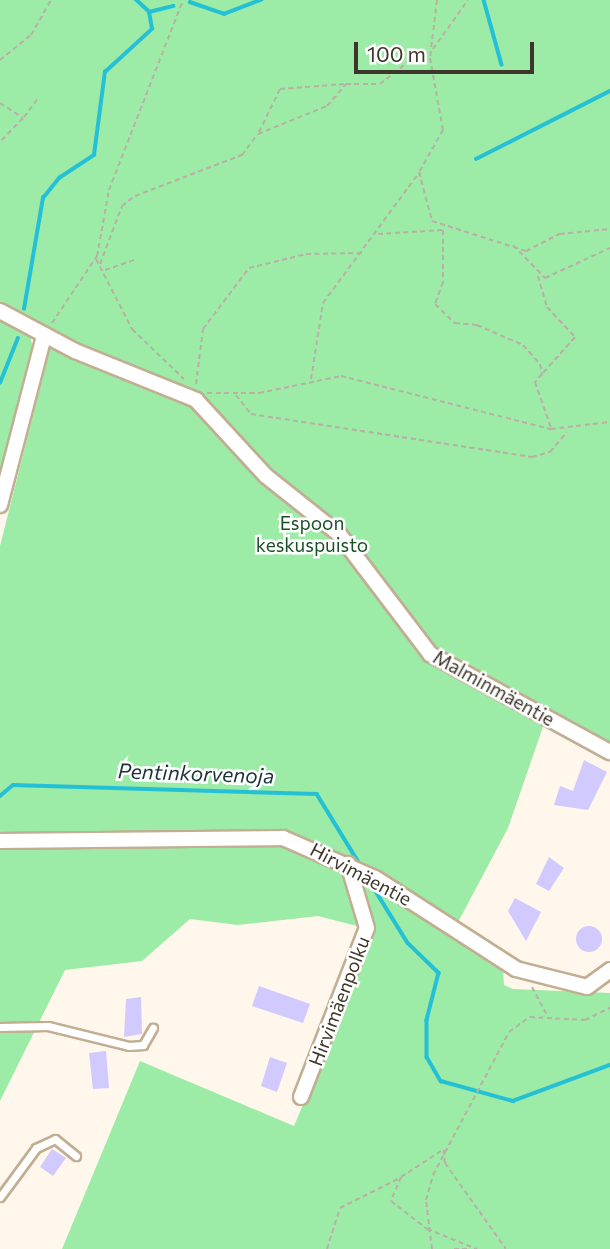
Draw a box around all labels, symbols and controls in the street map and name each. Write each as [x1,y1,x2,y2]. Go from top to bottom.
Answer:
scale bar [358,28,538,72]
text: 100 m [367,41,426,66]
park label: Espoon keskuspuisto [256,512,368,556]
street label: Malminmäentie [429,645,559,731]
water label: Pentinkorvenoja [117,758,275,788]
street label: Hirvimäentie [306,838,416,910]
street label: Hirvimäenpolku [304,933,374,1069]

